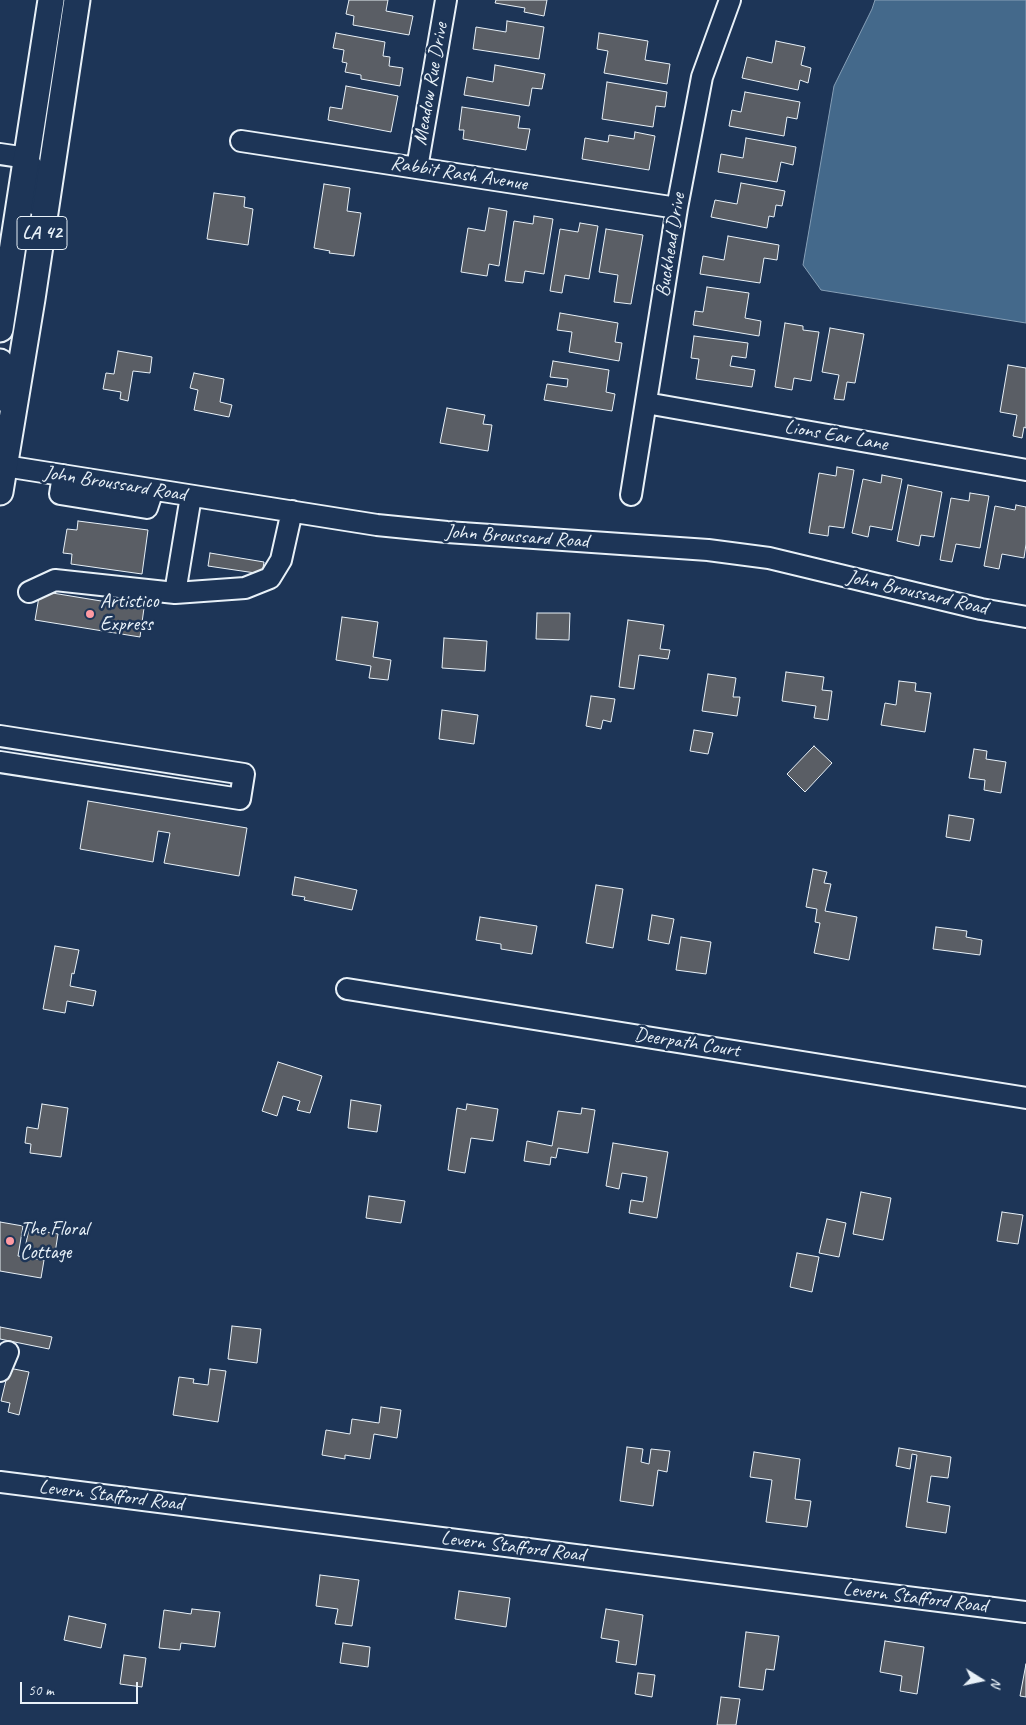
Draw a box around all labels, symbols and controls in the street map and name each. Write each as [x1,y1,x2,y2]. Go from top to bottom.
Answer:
street label: Meadow Rue Drive [408,21,454,147]
street label: Rabbit Rash Avenue [389,151,529,197]
street label: Buckhead Drive [651,191,691,299]
road number: LA 42 [17,217,67,250]
street label: Lions Ear Lane [783,415,889,457]
street label: John Broussard Road [42,461,188,507]
street label: John Broussard Road [445,520,589,554]
street label: John Broussard Road [844,565,990,621]
place label: Artistico Express [100,590,159,637]
marker: Artistico Express [84,608,96,620]
street label: Deerpath Court [633,1023,741,1063]
place label: The Floral Cottage [20,1218,89,1265]
marker: The Floral Cottage [4,1235,16,1247]
street label: Levern Stafford Road [38,1475,184,1517]
street label: Levern Stafford Road [440,1526,586,1568]
street label: Levern Stafford Road [842,1577,988,1619]
north arrow [956,1655,1006,1705]
scale bar [22,1672,140,1704]
text: N [987,1677,1005,1688]
text: 50 m [28,1681,54,1700]

